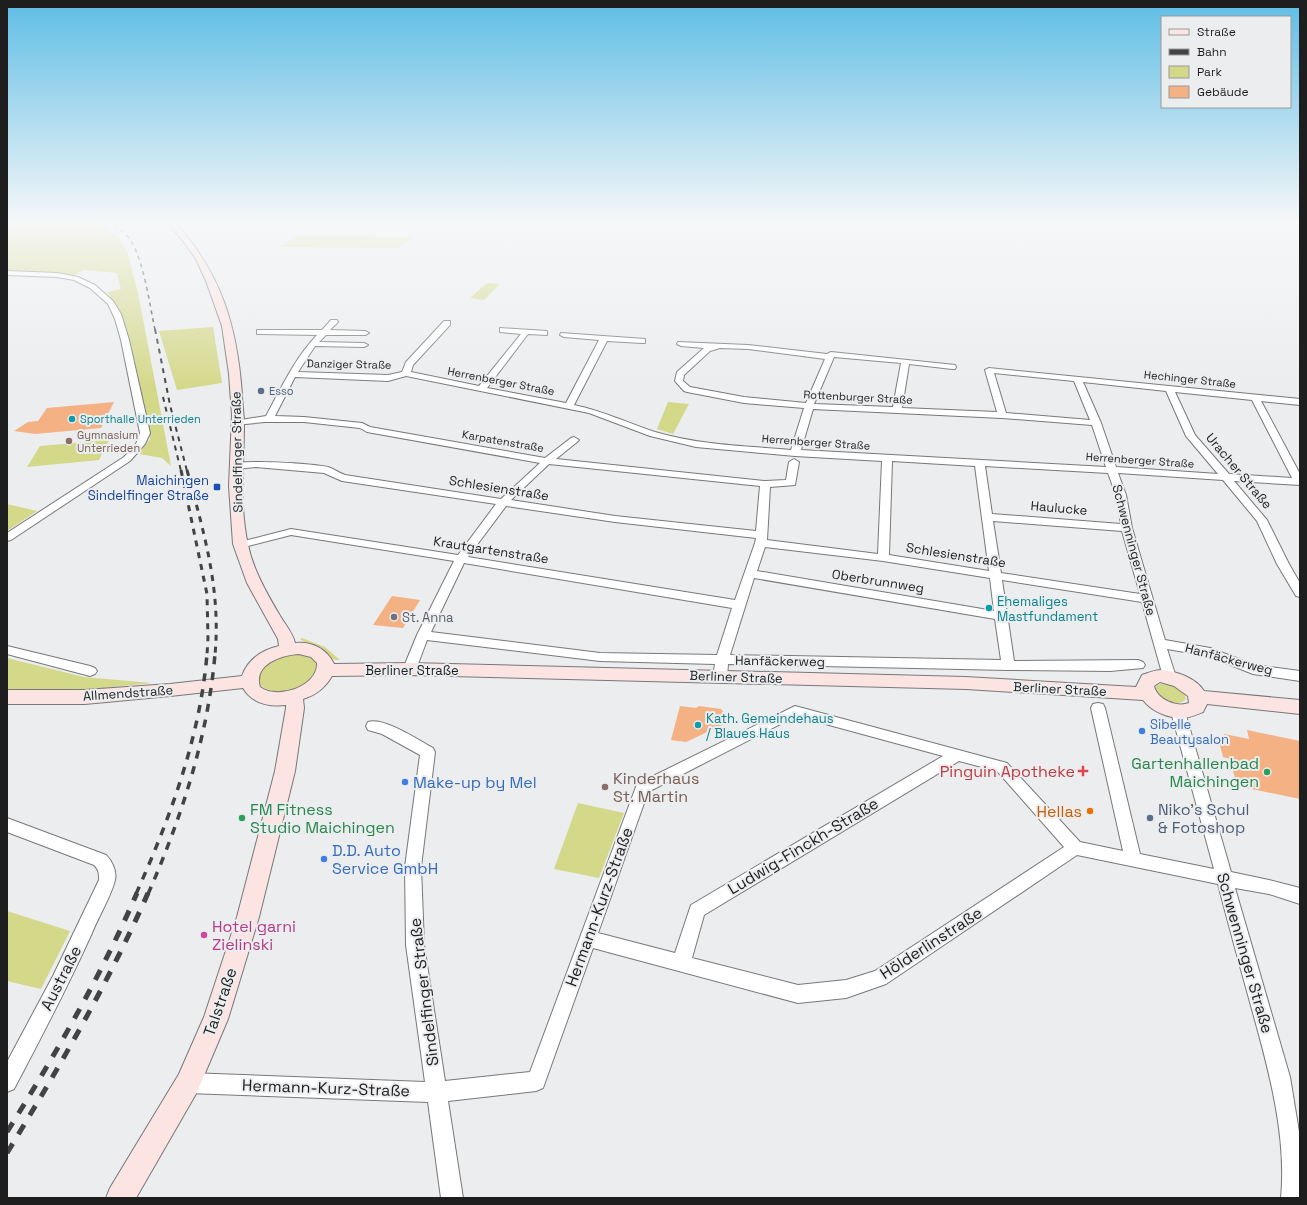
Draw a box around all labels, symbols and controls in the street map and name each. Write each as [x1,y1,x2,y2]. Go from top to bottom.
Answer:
legend [1161,16,1291,108]
text: Straße [1197,24,1236,40]
text: Bahn [1197,44,1227,60]
text: Park [1197,64,1222,80]
text: Gebäude [1197,84,1249,100]
street label: Danziger Straße [306,356,392,372]
street label: Herrenberger Straße [446,364,556,398]
street label: Hechinger Straße [1143,367,1237,391]
place label: Esso [269,384,294,398]
marker: Esso [256,386,266,396]
street label: Rottenburger Straße [803,387,913,407]
street label: Sindelfinger Straße [227,391,247,513]
place label: Sporthalle Unterrieden [80,412,201,426]
marker: Sporthalle Unterrieden [67,414,77,424]
street label: Karpatenstraße [461,427,545,455]
place label: Gymnasium Unterrieden [77,428,140,455]
street label: Uracher Straße [1202,429,1276,513]
street label: Herrenberger Straße [761,431,871,453]
marker: Gymnasium Unterrieden [64,436,74,446]
street label: Herrenberger Straße [1085,449,1195,471]
place label: Maichingen Sindelfinger Straße [88,472,209,504]
street label: Schlesienstraße [448,472,550,504]
marker: Maichingen Sindelfinger Straße [212,482,222,492]
street label: Schwenninger Straße [1108,483,1160,617]
street label: Haulucke [1030,497,1088,519]
street label: Krautgartenstraße [432,532,550,568]
street label: Schlesienstraße [905,539,1007,571]
street label: Oberbrunnweg [831,565,925,597]
place label: Ehemaliges Mastfundament [997,593,1098,625]
marker: Ehemaliges Mastfundament [984,603,994,613]
place label: St. Anna [402,609,454,626]
marker: St. Anna [389,612,399,622]
street label: Hanfäckerweg [1183,639,1275,679]
street label: Hanfäckerweg [735,652,825,670]
street label: Berliner Straße [365,662,459,679]
street label: Berliner Straße [689,667,783,687]
street label: Berliner Straße [1013,678,1107,700]
street label: Allmendstraße [82,681,174,705]
place label: Kath. Gemeindehaus / Blaues Haus [706,710,834,742]
place label: Sibelle Beautysalon [1150,716,1229,748]
marker: Kath. Gemeindehaus / Blaues Haus [693,720,703,730]
marker: Sibelle Beautysalon [1137,726,1147,736]
place label: Gartenhallenbad Maichingen [1131,753,1259,792]
place label: Pinguin Apotheke [940,761,1075,782]
marker: Pinguin Apotheke [1078,766,1088,776]
marker: Gartenhallenbad Maichingen [1262,767,1272,777]
place label: Kinderhaus St. Martin [613,768,699,807]
place label: Make-up by Mel [413,772,537,793]
marker: Make-up by Mel [400,777,410,787]
marker: Kinderhaus St. Martin [600,782,610,792]
street label: Ludwig-Finckh-Straße [724,793,882,899]
place label: FM Fitness Studio Maichingen [250,799,395,838]
place label: Niko's Schul & Fotoshop [1158,799,1249,838]
place label: Hellas [1037,801,1082,822]
marker: Hellas [1085,806,1095,816]
marker: FM Fitness Studio Maichingen [237,813,247,823]
marker: Niko's Schul & Fotoshop [1145,813,1155,823]
street label: Hermann-Kurz-Straße [560,824,638,990]
place label: D.D. Auto Service GmbH [332,840,438,879]
marker: D.D. Auto Service GmbH [319,854,329,864]
street label: Schwenninger Straße [1212,870,1278,1036]
street label: Hölderlinstraße [876,902,986,984]
place label: Hotel garni Zielinski [212,916,296,955]
street label: Sindelfinger Straße [404,917,444,1067]
marker: Hotel garni Zielinski [199,930,209,940]
street label: Austraße [36,942,86,1014]
street label: Talstraße [198,965,242,1039]
street label: Hermann-Kurz-Straße [242,1075,410,1101]

